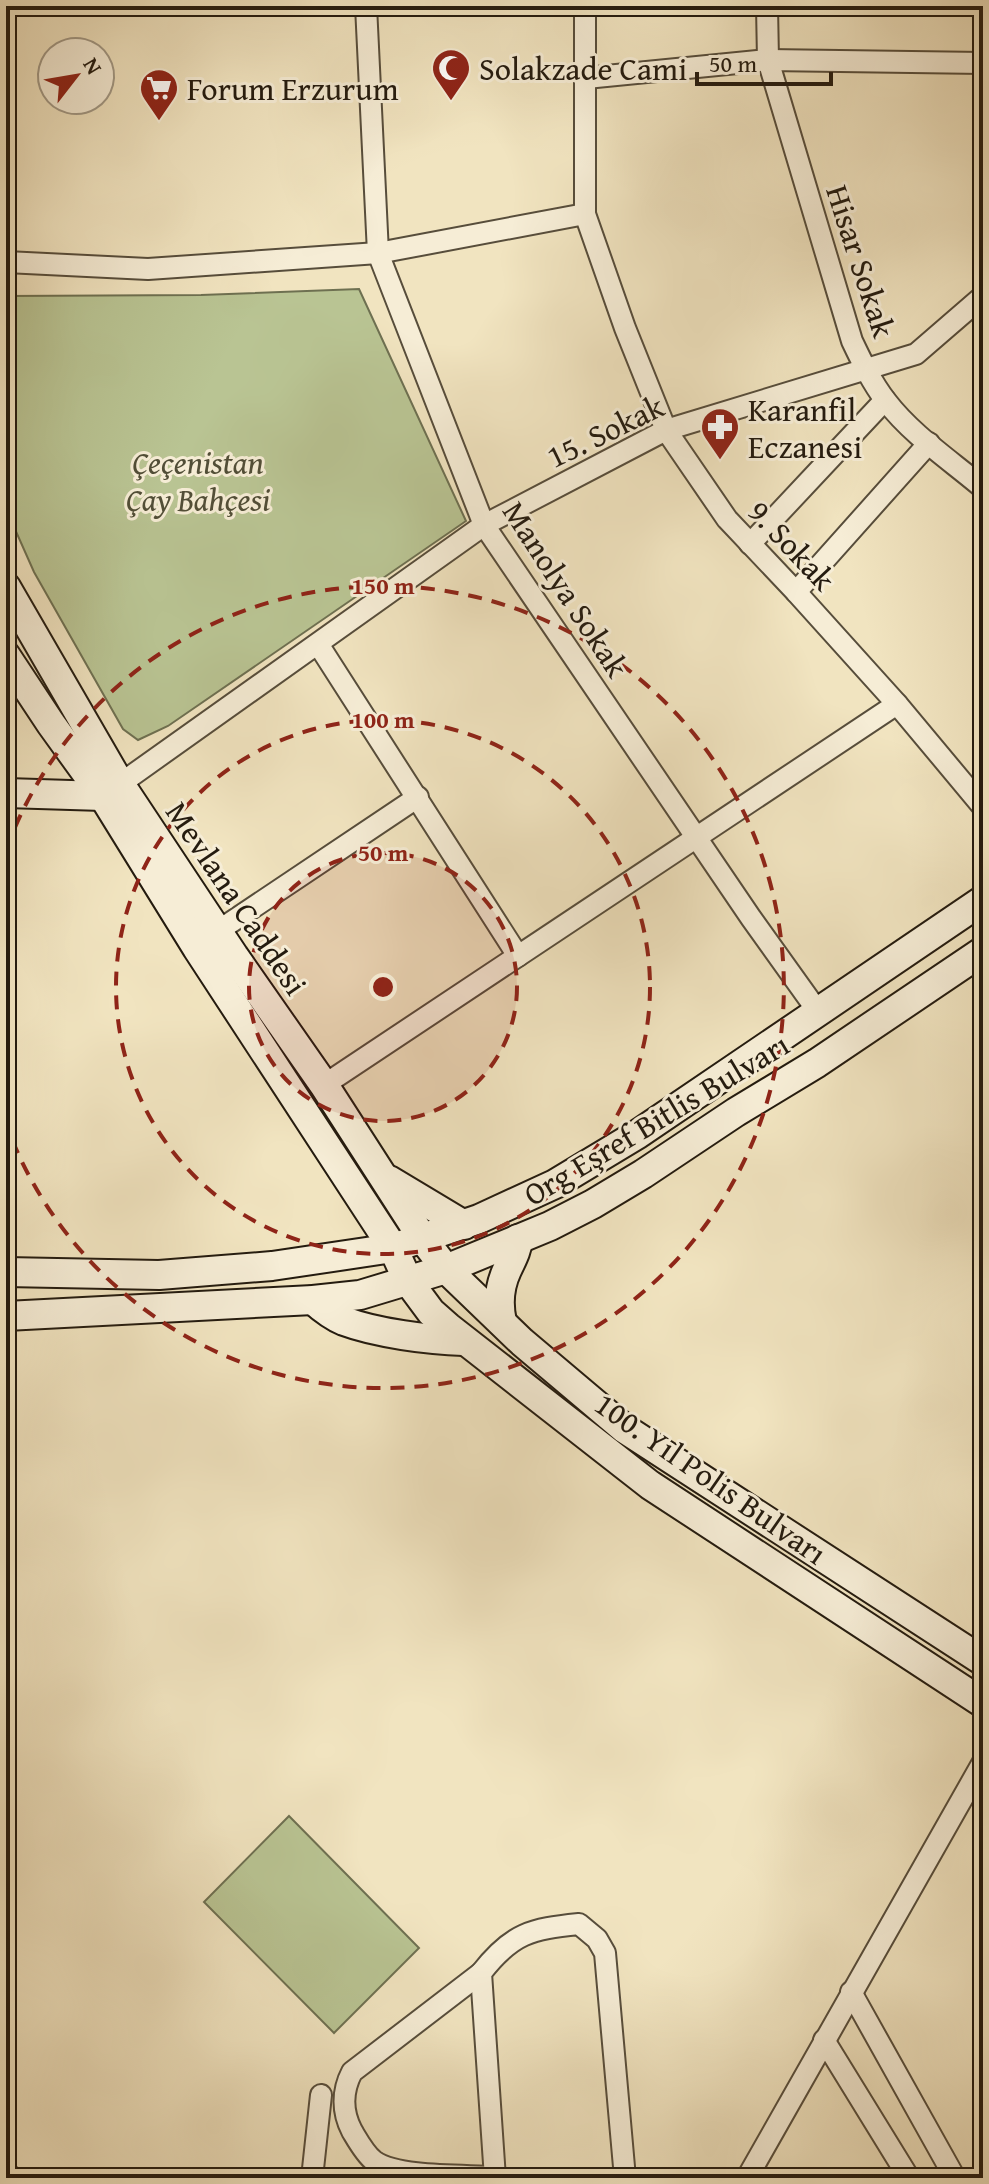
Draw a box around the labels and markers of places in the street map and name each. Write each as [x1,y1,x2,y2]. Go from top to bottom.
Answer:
place label: Solakzade Cami [479,45,687,92]
mosque icon: Solakzade Cami [430,47,472,102]
place label: Forum Erzurum [187,65,399,112]
supermarket icon: Forum Erzurum [138,67,180,122]
place label: Karanfil Eczanesi [748,386,862,470]
pharmacy icon: Karanfil Eczanesi [699,406,741,461]
centre of rings [369,973,397,1001]

